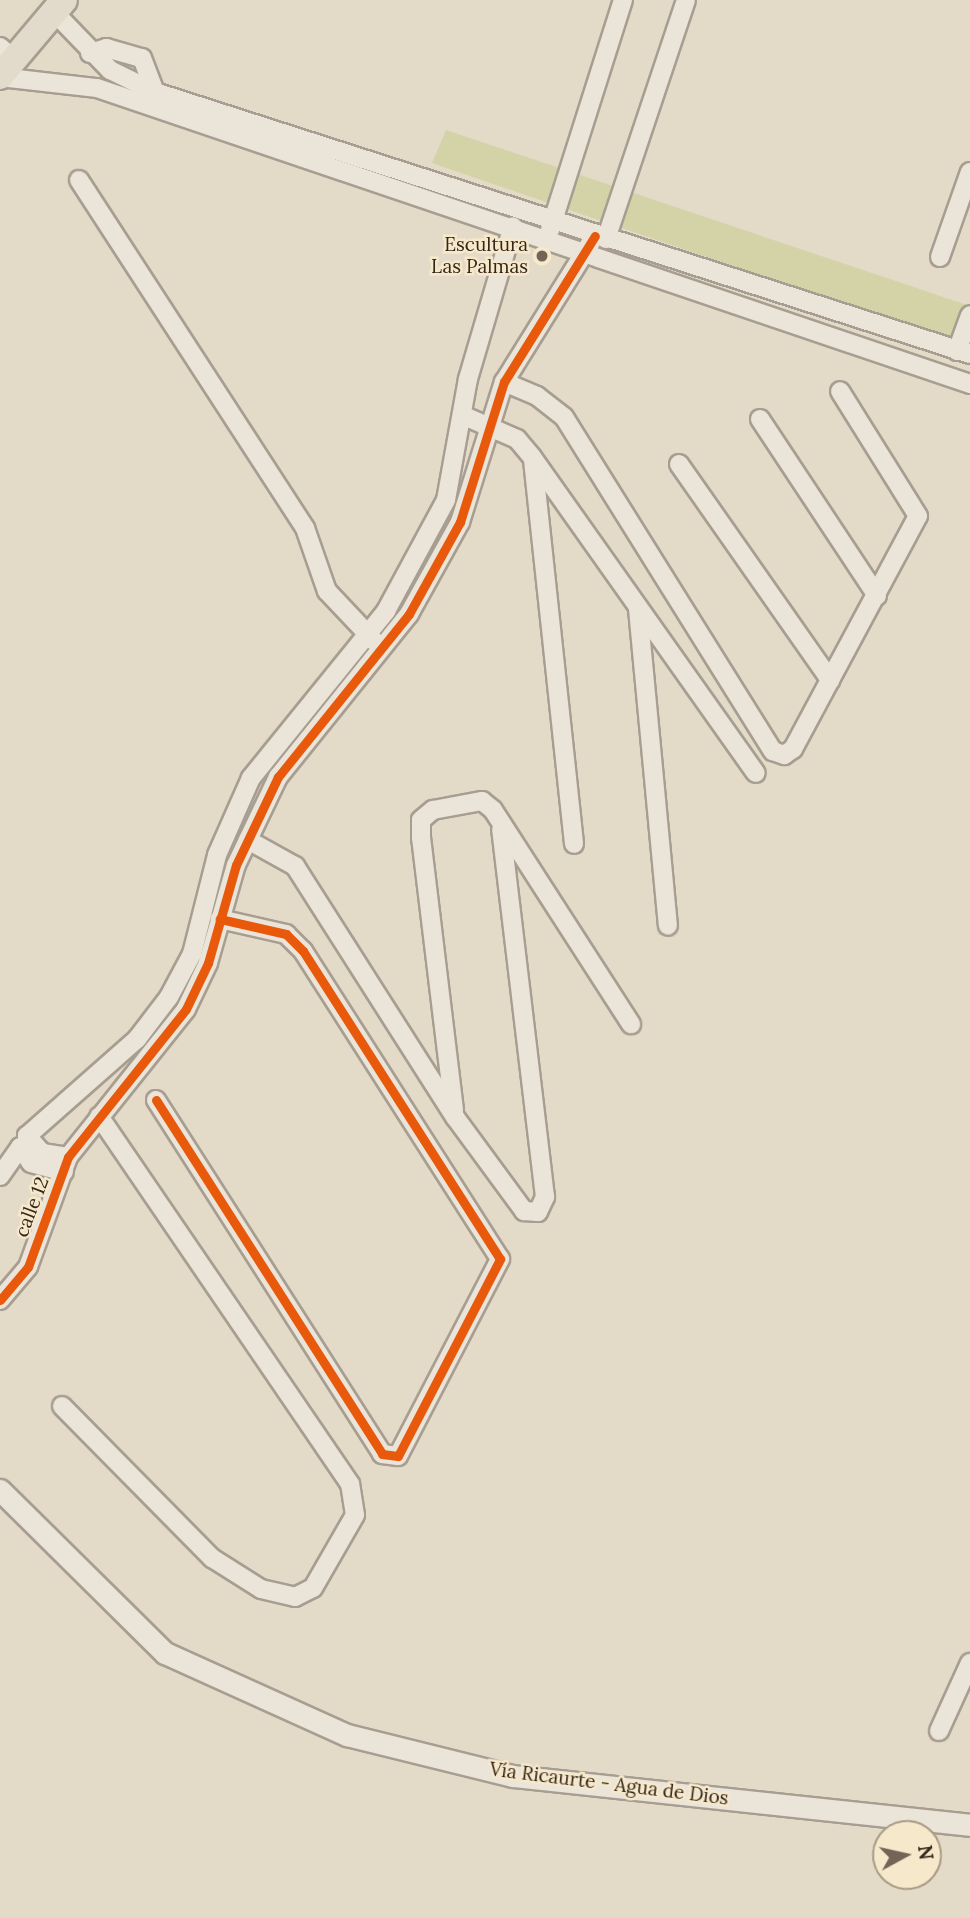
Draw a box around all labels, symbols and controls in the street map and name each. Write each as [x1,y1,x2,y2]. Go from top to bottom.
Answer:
place label: Escultura Las Palmas [431,234,528,278]
marker: Escultura Las Palmas [534,248,550,264]
street label: calle 12 [10,1174,54,1240]
street label: Vía Ricaurte - Agua de Dios [488,1758,730,1810]
north arrow [872,1820,942,1890]
text: N [913,1843,939,1861]

